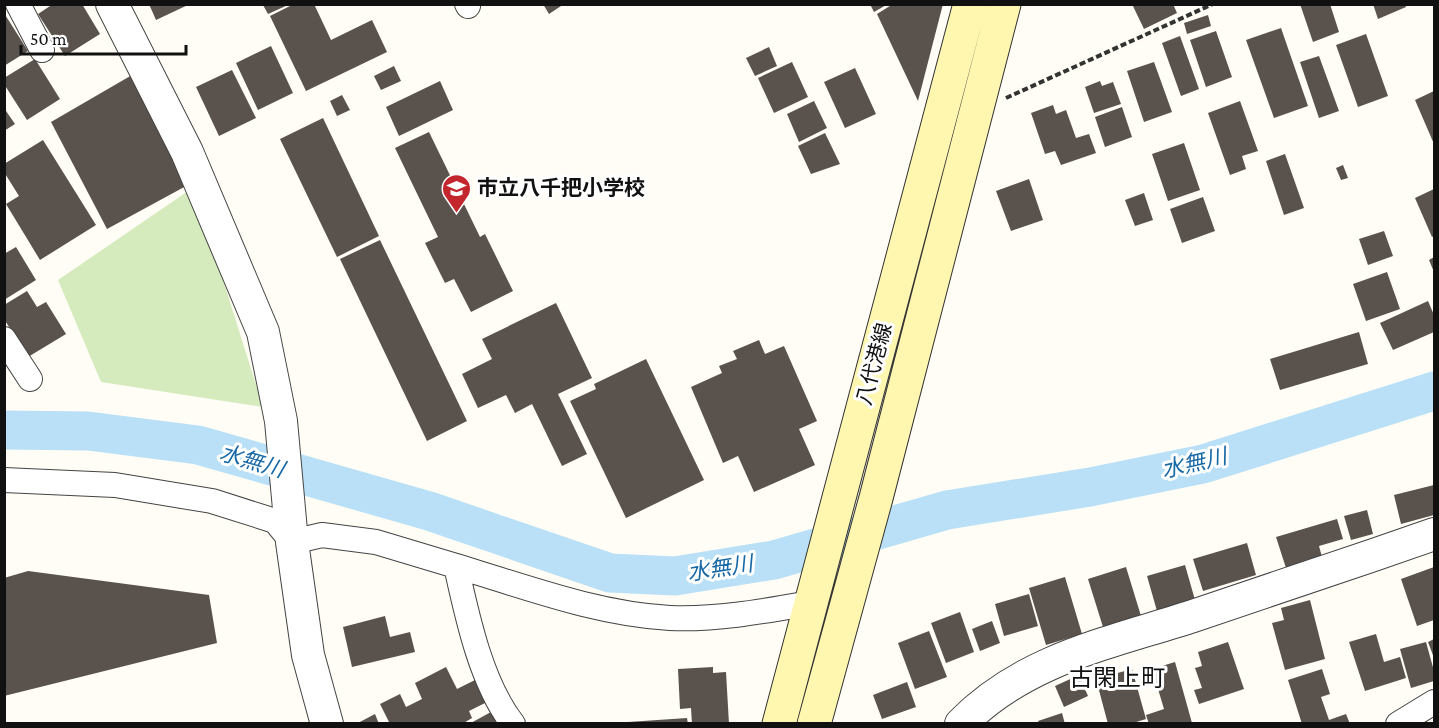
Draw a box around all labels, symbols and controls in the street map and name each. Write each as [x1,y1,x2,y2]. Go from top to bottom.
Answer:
scale bar [21,18,186,56]
text: 50 m [30,29,67,49]
school or university icon: 市立八千把小学校 [440,172,472,214]
place label: 市立八千把小学校 [477,176,645,200]
street label: 八代港線 [852,320,896,408]
water label: 水無川 [217,440,289,483]
water label: 水無川 [1159,443,1231,483]
water label: 水無川 [685,550,757,586]
district label: 古閑上町 [1069,664,1165,691]

